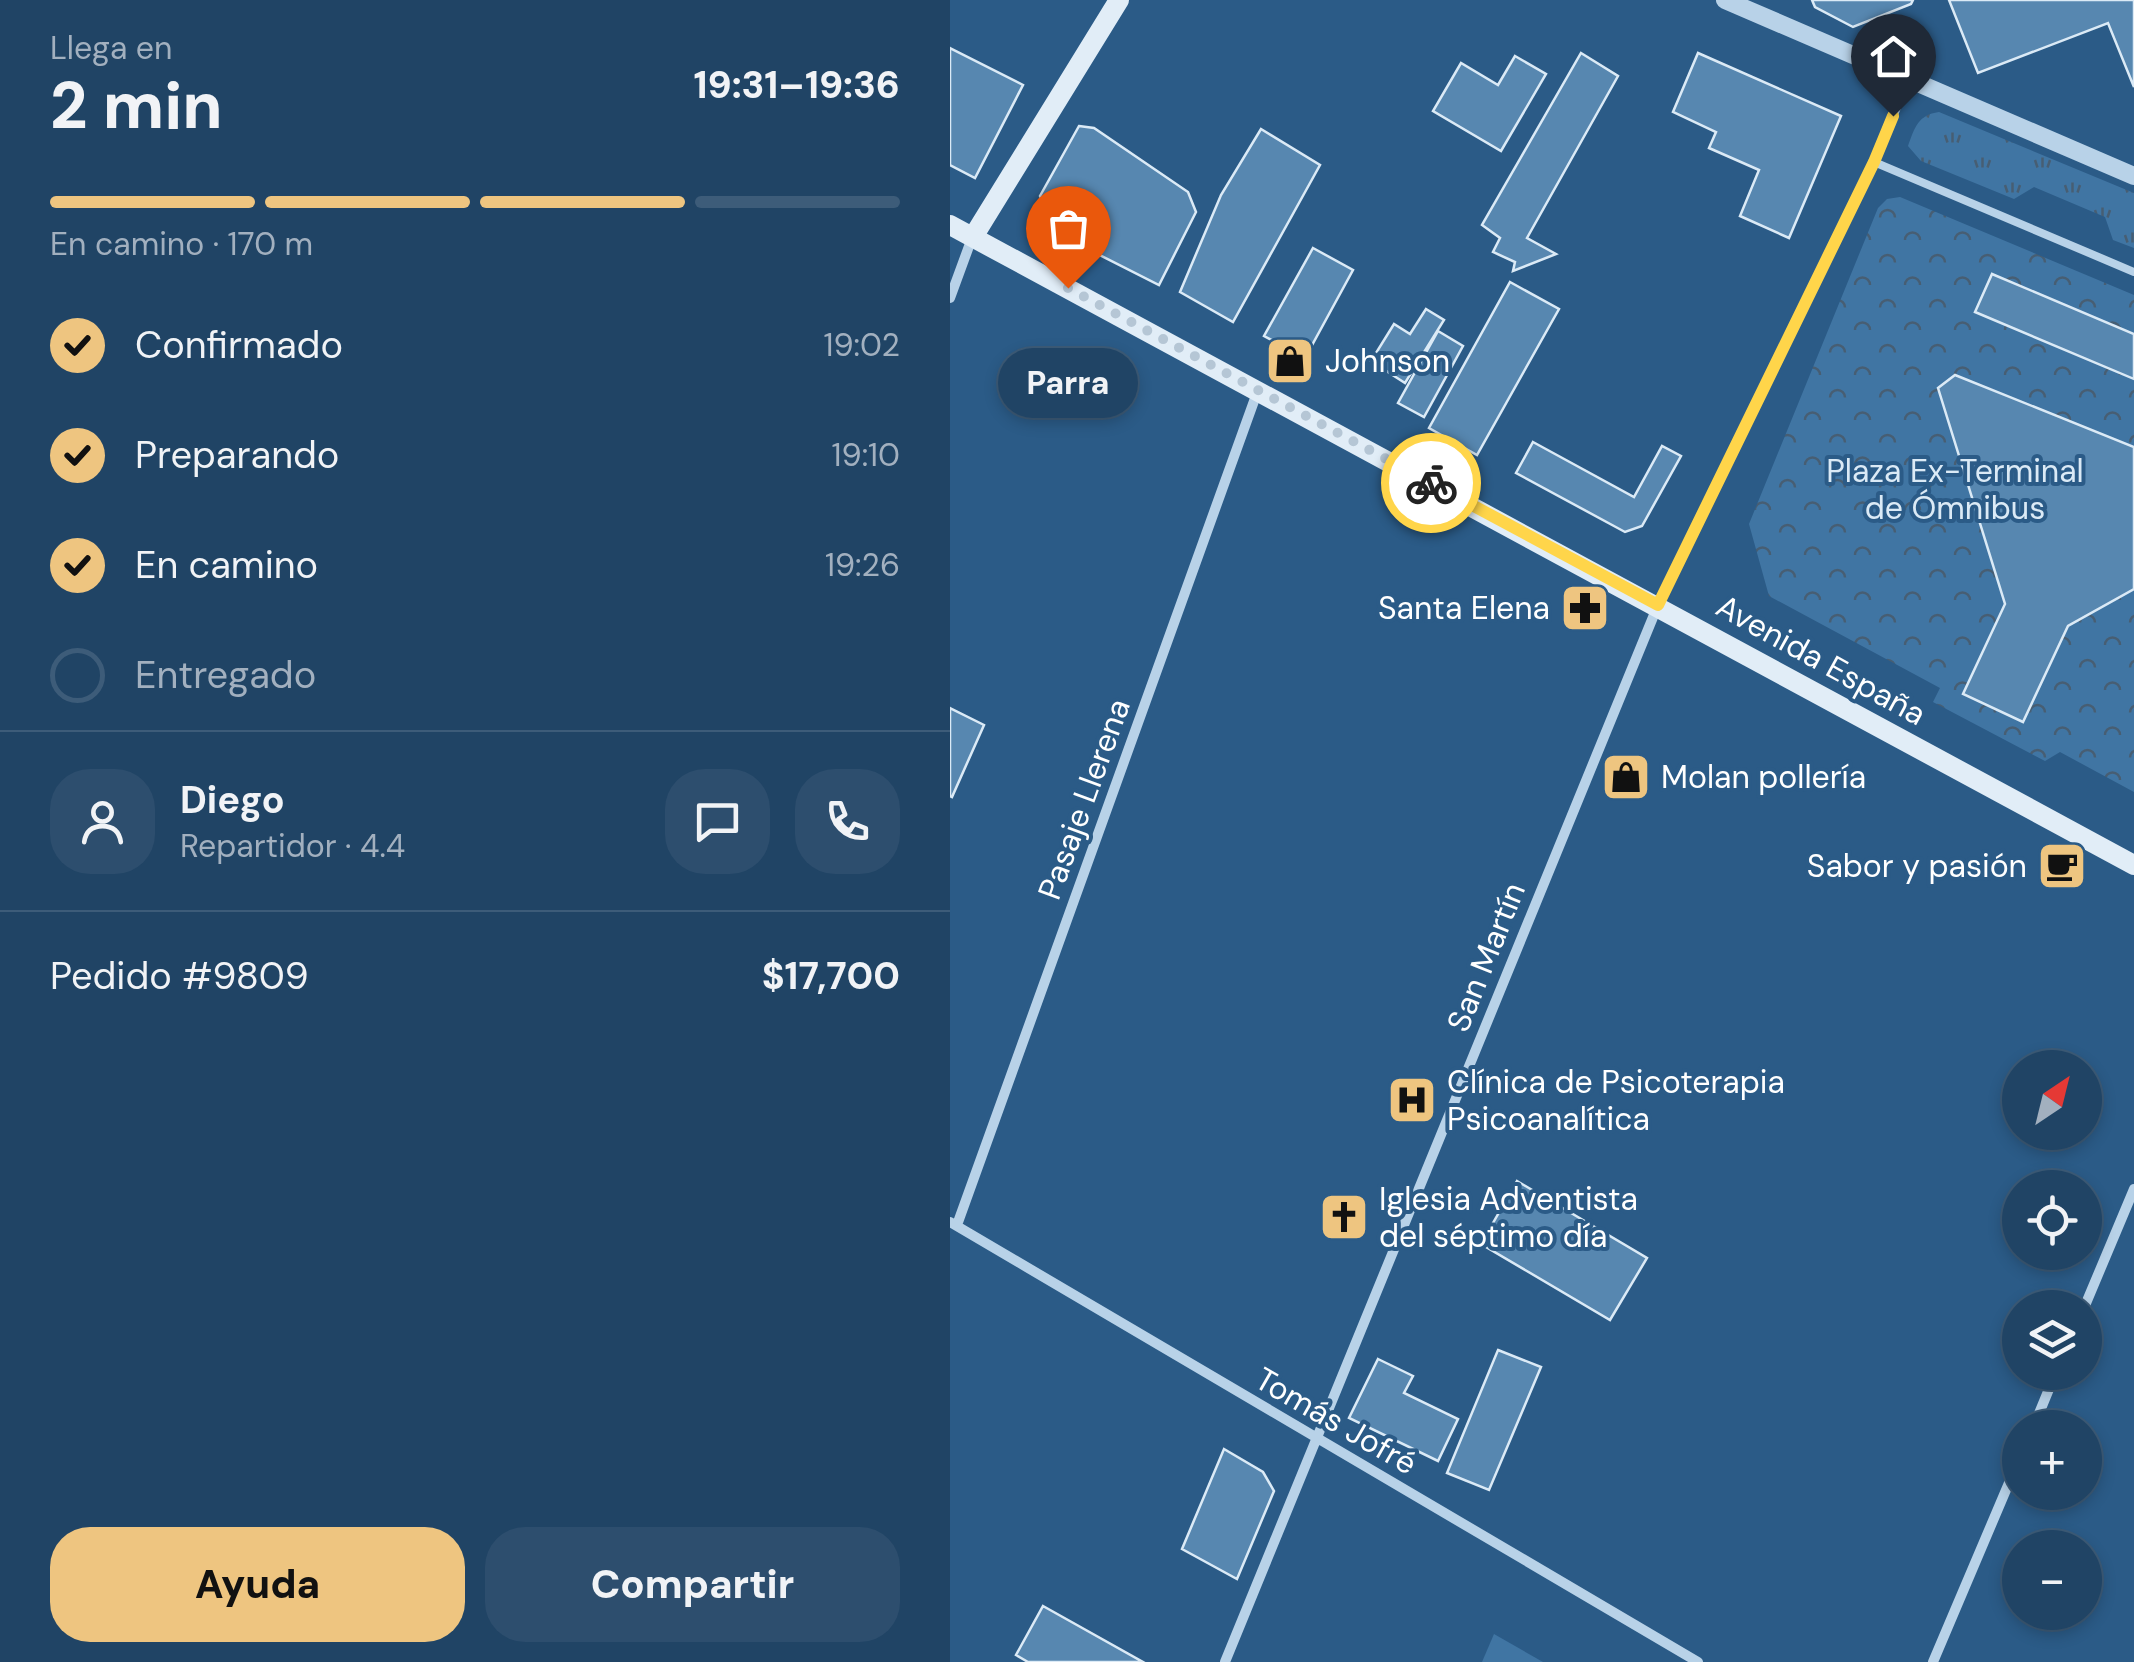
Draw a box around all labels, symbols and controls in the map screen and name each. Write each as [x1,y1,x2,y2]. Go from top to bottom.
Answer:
pin [1851,14,1936,117]
text: Llega en [50,27,172,69]
icon: home [1866,29,1921,84]
text: 19:31–19:36 [694,60,900,110]
text: 2 min [50,64,223,148]
pin [1026,186,1111,289]
icon: bag [1041,201,1096,256]
text: En camino · 170 m [50,223,313,265]
icon: check [50,318,105,373]
text: Confirmado [135,320,343,370]
text: 19:02 [823,324,900,366]
shop icon: Johnson [1264,335,1316,387]
place label: Johnson [1325,340,1450,382]
callout: Parra [998,348,1138,418]
text: Parra [1027,362,1109,404]
icon: check [50,428,105,483]
text: Preparando [135,430,339,480]
courier [1381,433,1481,533]
text: 19:10 [832,434,900,476]
park label: Plaza Ex-Terminal de Ómnibus [1826,450,2084,529]
icon: bike [1404,456,1459,511]
icon: check [50,538,105,593]
text: En camino [135,540,318,590]
text: 19:26 [825,544,900,586]
pharmacy icon: Santa Elena [1559,582,1611,634]
street label: Avenida España [1709,585,1933,735]
place label: Santa Elena [1378,587,1550,629]
text: Entregado [135,650,316,700]
street label: Pasaje Llerena [1028,693,1140,905]
shop icon: Molan pollería [1600,751,1652,803]
place label: Molan pollería [1661,756,1866,798]
button: person [50,769,155,874]
button: chat [665,769,770,874]
button: phone [795,769,900,874]
text: Diego [180,775,285,825]
text: Repartidor · 4.4 [180,825,405,867]
cafe icon: Sabor y pasión [2036,840,2088,892]
place label: Sabor y pasión [1807,845,2027,887]
street label: San Martín [1437,876,1535,1038]
text: Pedido #9809 [50,951,309,1001]
text: $17,700 [762,951,900,1001]
north arrow [2002,1050,2102,1150]
map controls [2002,1050,2102,1630]
place label: Clínica de Psicoterapia Psicoanalítica [1447,1061,1785,1140]
hospital icon: Clínica de Psicoterapia Psicoanalítica [1386,1074,1438,1126]
button: locate [2002,1170,2102,1270]
place label: Iglesia Adventista del séptimo día [1379,1178,1638,1257]
church icon: Iglesia Adventista del séptimo día [1318,1191,1370,1243]
button: layers [2002,1290,2102,1390]
street label: Tomás Jofré [1248,1358,1424,1484]
button: + [2002,1410,2102,1510]
button: Ayuda [50,1527,465,1642]
button: Compartir [485,1527,900,1642]
button: − [2002,1530,2102,1630]

